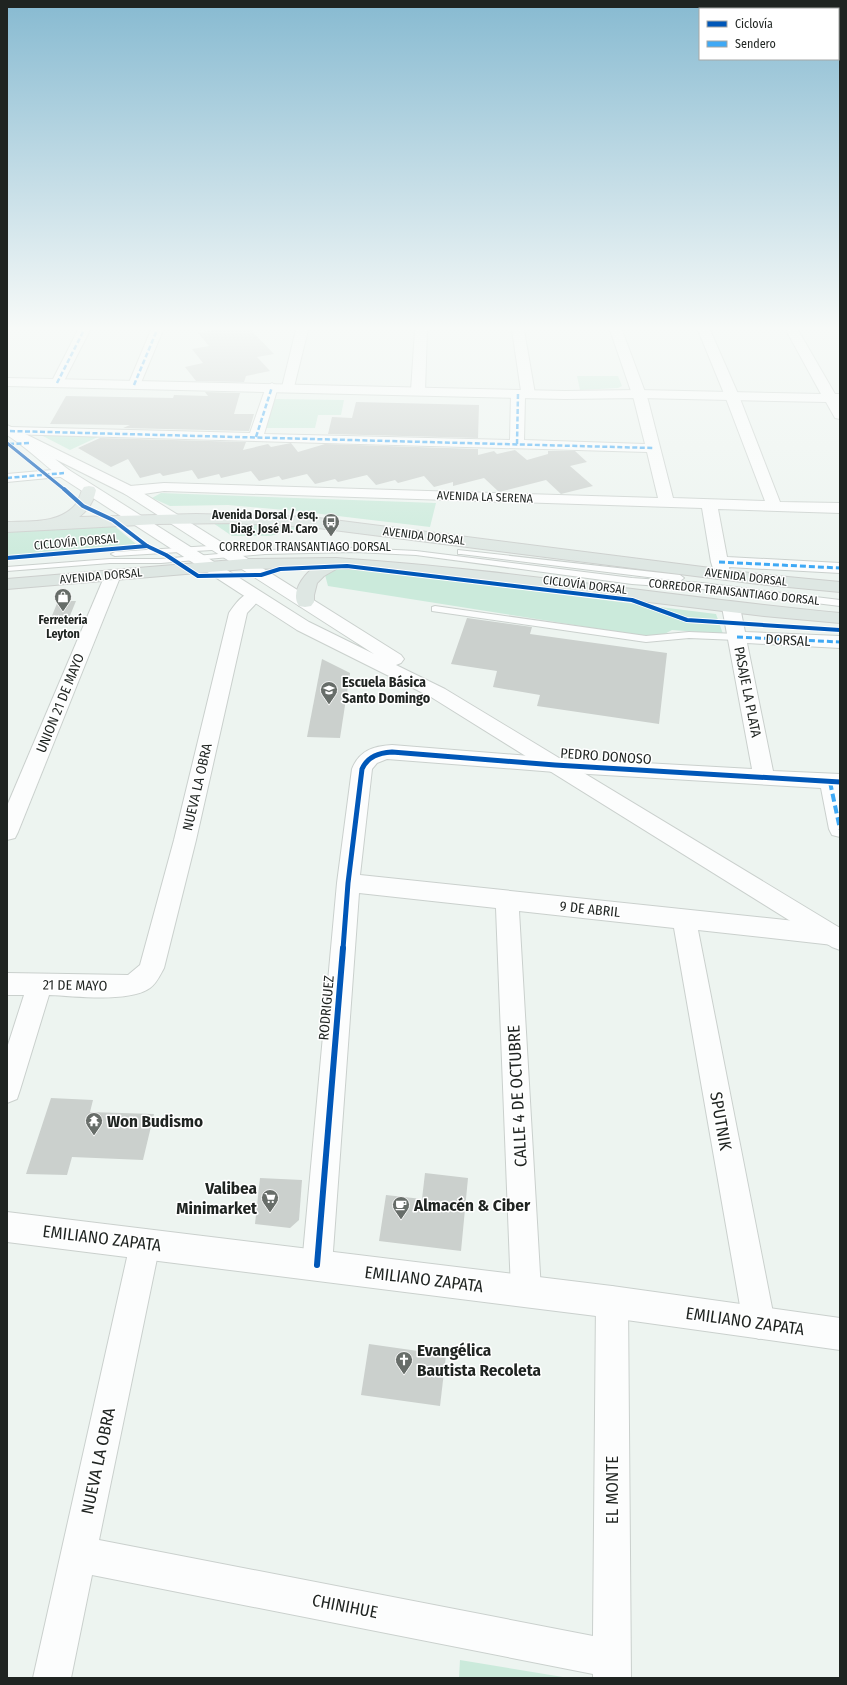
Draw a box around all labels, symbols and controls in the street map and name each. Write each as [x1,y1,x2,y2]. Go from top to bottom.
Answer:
legend [699,8,839,60]
text: Ciclovía [735,17,773,31]
text: Sendero [735,37,776,51]
street label: AVENIDA LA SERENA [437,488,534,506]
place label: Avenida Dorsal / esq. Diag. José M. Caro [211,508,319,536]
bus stop icon: Avenida Dorsal / esq. Diag. José M. Caro [321,512,341,537]
street label: AVENIDA DORSAL [382,524,467,548]
street label: CICLOVÍA DORSAL [33,530,119,553]
street label: CORREDOR TRANSANTIAGO DORSAL [219,540,392,554]
street label: AVENIDA DORSAL [59,565,144,587]
street label: AVENIDA DORSAL [704,565,789,589]
street label: CICLOVÍA DORSAL [542,572,629,597]
street label: CORREDOR TRANSANTIAGO DORSAL [648,576,821,608]
shop icon: Ferretería Leyton [53,587,73,612]
place label: Ferretería Leyton [38,613,88,641]
street label: DORSAL [765,631,811,650]
street label: PASAJE LA PLATA [730,645,765,739]
street label: UNION 21 DE MAYO [33,651,88,755]
place label: Escuela Básica Santo Domingo [342,674,431,707]
school or university icon: Escuela Básica Santo Domingo [319,680,339,705]
street label: NUEVA LA OBRA [179,741,216,832]
street label: PEDRO DONOSO [560,745,652,768]
street label: 9 DE ABRIL [559,898,621,921]
street label: RODRIGUEZ [315,975,338,1041]
street label: 21 DE MAYO [43,976,108,995]
street label: CALLE 4 DE OCTUBRE [503,1024,532,1168]
street label: SPUTNIK [705,1090,736,1153]
temple icon: Won Budismo [84,1111,104,1136]
place label: Won Budismo [107,1111,203,1132]
place label: Valibea Minimarket [176,1178,258,1219]
supermarket icon: Valibea Minimarket [260,1188,280,1213]
cafe icon: Almacén & Ciber [391,1195,411,1220]
place label: Almacén & Ciber [413,1195,531,1216]
street label: EMILIANO ZAPATA [41,1221,162,1256]
street label: EMILIANO ZAPATA [363,1262,484,1297]
street label: EMILIANO ZAPATA [684,1303,806,1340]
place label: Evangélica Bautista Recoleta [417,1340,541,1381]
church icon: Evangélica Bautista Recoleta [394,1350,414,1375]
street label: NUEVA LA OBRA [77,1406,120,1516]
street label: EL MONTE [602,1456,623,1524]
street label: CHINIHUE [310,1590,380,1623]

